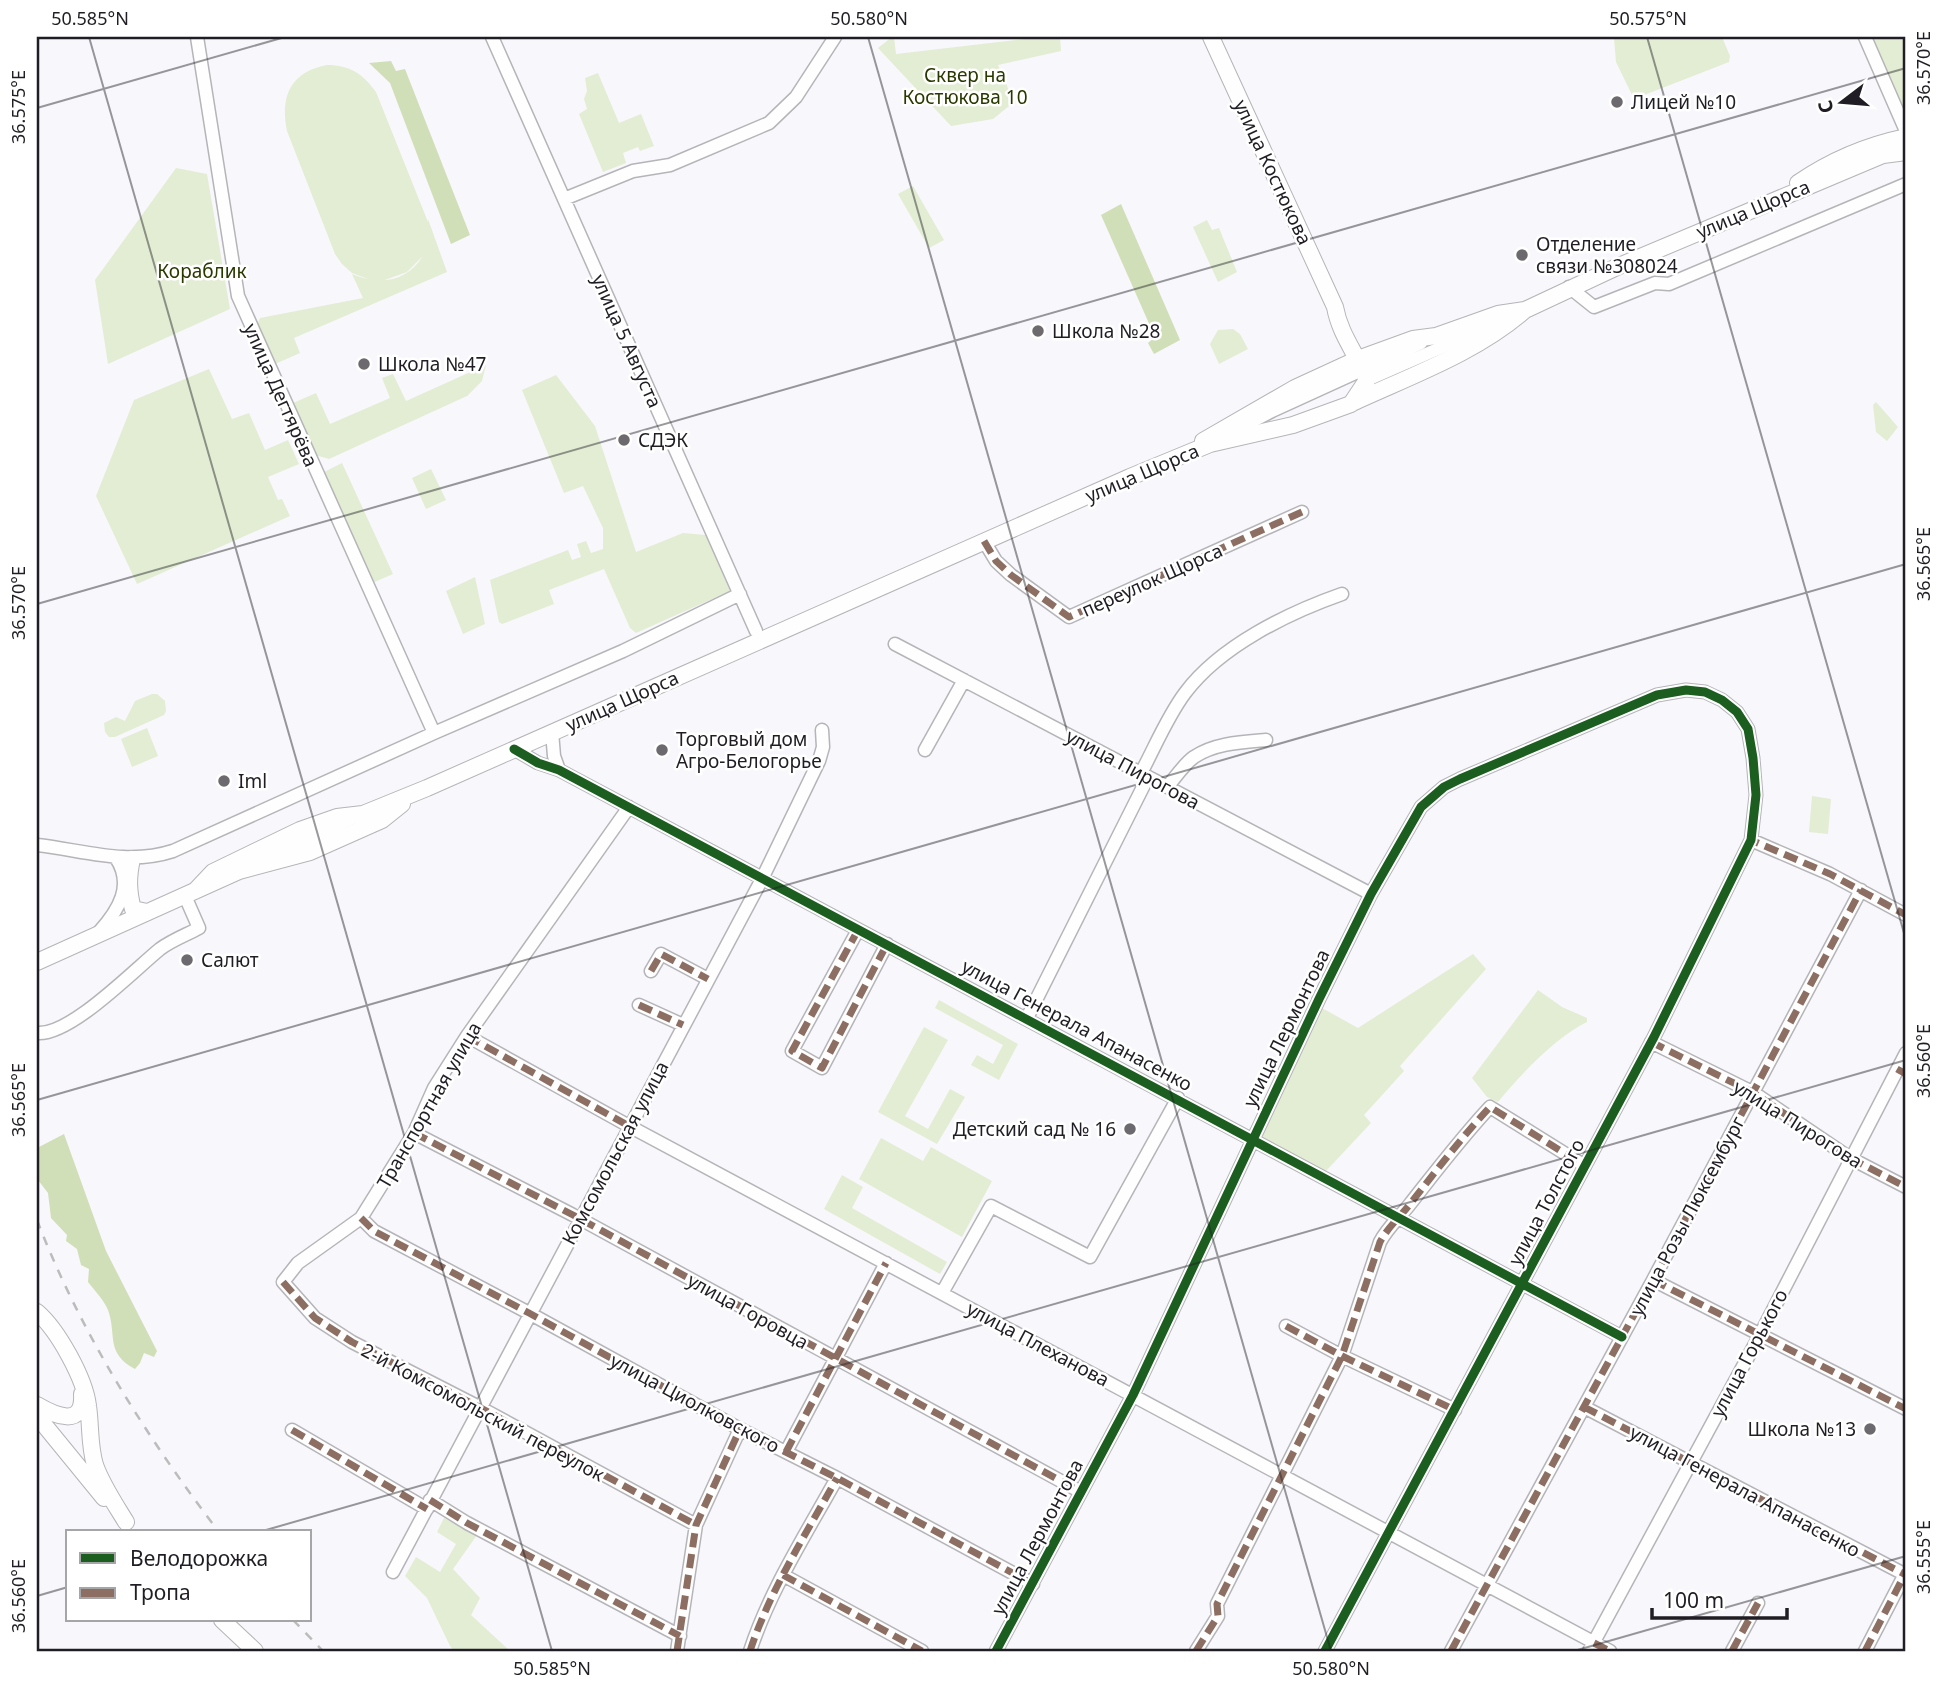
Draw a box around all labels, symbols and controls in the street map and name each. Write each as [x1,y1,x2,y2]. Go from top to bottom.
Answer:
text: 50.585°N [51,6,129,30]
text: 50.580°N [830,6,908,30]
text: 50.575°N [1609,6,1687,30]
text: 36.570°E [1911,31,1935,105]
park label: Сквер на Костюкова 10 [902,62,1028,110]
north arrow [1806,66,1876,136]
text: 36.575°E [6,70,30,144]
place label: Лицей №10 [1631,89,1736,115]
marker: Лицей №10 [1609,94,1625,110]
street label: улица Костюкова [1228,95,1318,249]
text: С [1811,97,1840,116]
street label: улица Щорса [1692,173,1814,245]
place label: Отделение связи №308024 [1536,231,1678,279]
marker: Отделение связи №308024 [1514,247,1530,263]
park label: Кораблик [157,258,247,284]
street label: улица 5 Августа [586,270,668,412]
place label: Школа №28 [1052,318,1160,344]
street label: улица Дегтярёва [238,319,324,471]
marker: Школа №28 [1030,323,1046,339]
place label: Школа №47 [378,351,486,377]
marker: Школа №47 [356,356,372,372]
place label: СДЭК [638,427,688,453]
marker: СДЭК [616,432,632,448]
street label: улица Щорса [1081,437,1203,509]
text: 36.565°E [1911,527,1935,601]
street label: переулок Щорса [1077,537,1227,623]
text: 36.570°E [6,566,30,640]
street label: улица Щорса [561,665,683,737]
street label: улица Пирогова [1062,723,1204,815]
place label: Торговый дом Агро-Белогорье [676,726,822,774]
marker: Торговый дом Агро-Белогорье [654,742,670,758]
place label: Iml [238,768,267,794]
marker: Iml [216,773,232,789]
street label: улица Лермонтова [1236,945,1336,1111]
place label: Салют [201,947,259,973]
marker: Салют [179,952,195,968]
street label: улица Генерала Апанасенко [957,953,1197,1097]
street label: Транспортная улица [371,1017,487,1193]
text: 36.560°E [1911,1024,1935,1098]
street label: Комсомольская улица [555,1057,675,1249]
text: 36.565°E [6,1063,30,1137]
street label: улица Пирогова [1728,1074,1868,1174]
street label: улица Розы Люксембург [1623,1112,1751,1320]
place label: Детский сад № 16 [953,1116,1116,1142]
marker: Детский сад № 16 [1122,1121,1138,1137]
street label: улица Толстого [1502,1134,1590,1270]
street label: улица Горовца [683,1267,813,1355]
street label: улица Горького [1704,1285,1794,1421]
street label: улица Плеханова [962,1295,1114,1393]
street label: 2-й Комсомольский переулок [357,1337,609,1487]
street label: улица Циолковского [606,1347,784,1459]
place label: Школа №13 [1748,1416,1856,1442]
street label: улица Генерала Апанасенко [1625,1419,1865,1563]
marker: Школа №13 [1862,1421,1878,1437]
street label: улица Лермонтова [985,1455,1089,1619]
text: 36.555°E [1911,1520,1935,1594]
legend [66,1530,312,1622]
text: Велодорожка [130,1544,268,1572]
text: 36.560°E [6,1559,30,1633]
scale bar [1652,1576,1787,1620]
text: Тропа [130,1578,191,1606]
text: 100 m [1663,1586,1724,1614]
text: 50.585°N [513,1656,591,1680]
text: 50.580°N [1292,1656,1370,1680]

